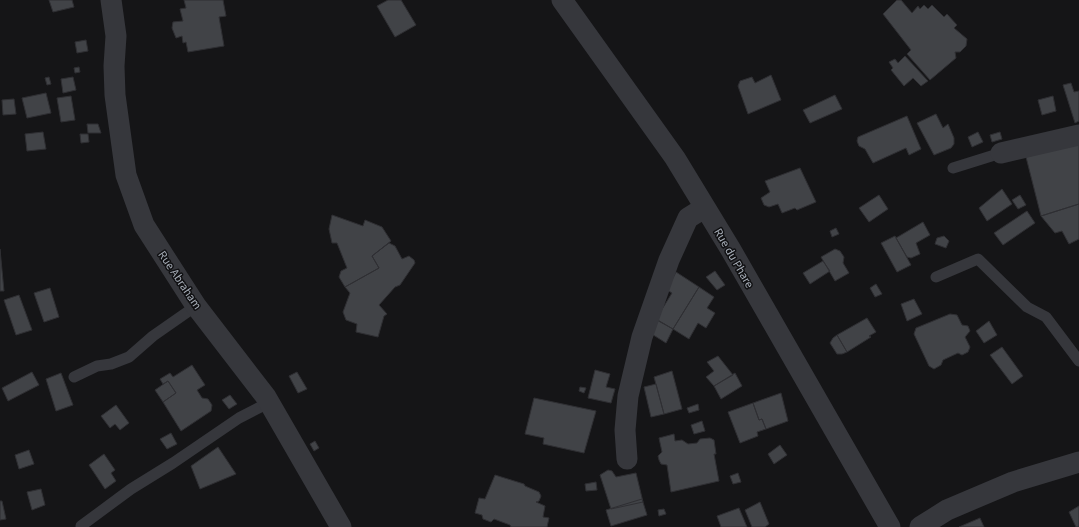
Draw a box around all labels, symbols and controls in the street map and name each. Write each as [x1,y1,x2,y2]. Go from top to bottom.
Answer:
street label: Rue du Phare [710,225,758,291]
street label: Rue Abraham [154,248,205,313]

